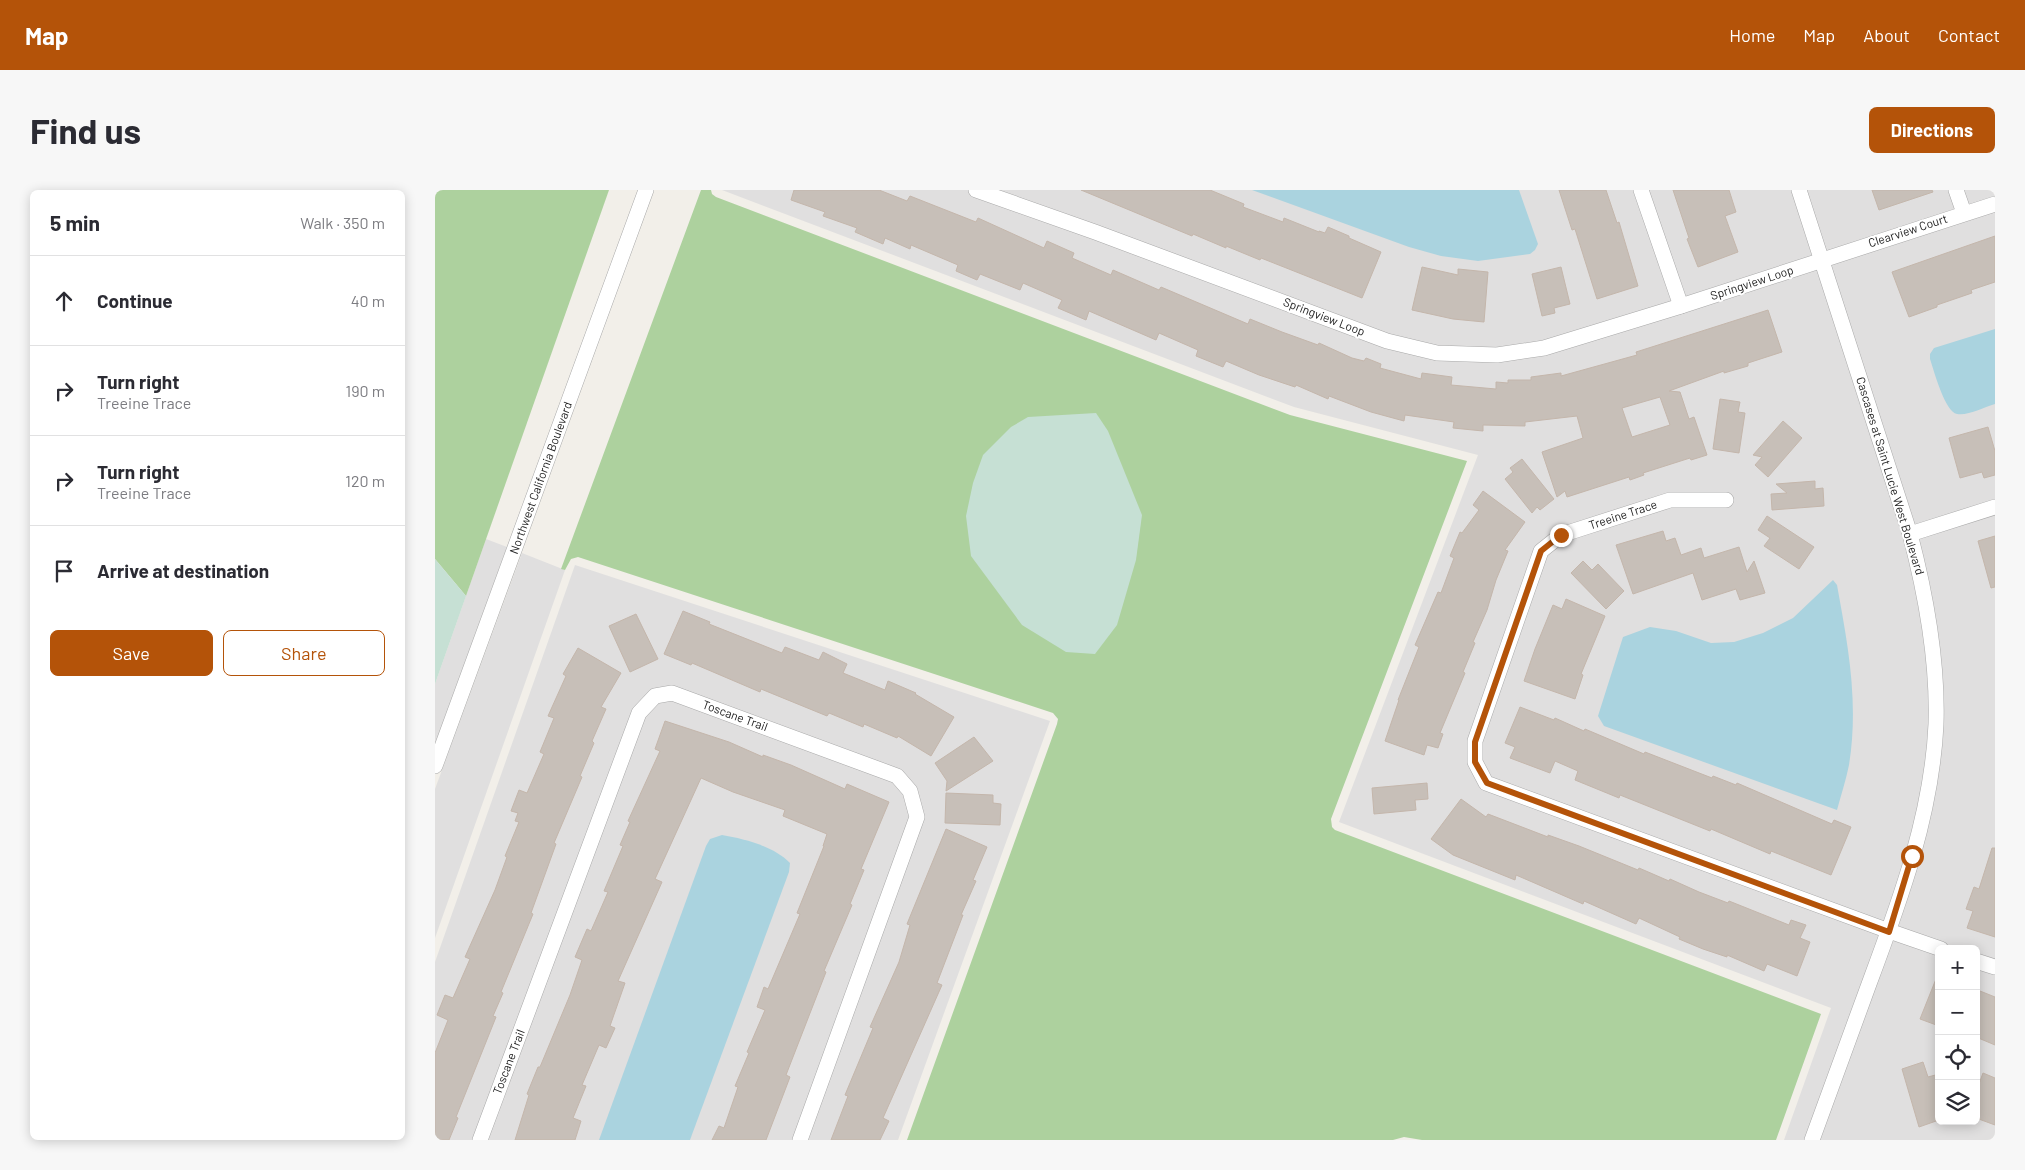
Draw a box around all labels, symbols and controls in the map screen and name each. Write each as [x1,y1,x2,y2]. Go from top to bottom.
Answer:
text: Map [25,21,68,50]
text: Home [1729,24,1775,46]
text: Map [1803,24,1835,46]
text: About [1863,24,1910,46]
text: Contact [1938,24,2000,46]
button: Directions [1869,107,1995,153]
text: Find us [30,109,141,151]
text: 5 min [50,210,100,235]
street label: Clearview Court [1866,211,1949,249]
text: Walk · 350 m [300,213,385,232]
street label: Springview Loop [1708,262,1795,302]
icon: ahead [50,287,78,315]
text: Continue [97,289,173,312]
text: 40 m [351,291,385,310]
street label: Springview Loop [1281,294,1367,338]
text: Turn right [97,370,179,393]
street label: Cascases at Saint Lucie West Boulevard [1854,375,1928,576]
icon: right [50,377,78,405]
text: 190 m [346,381,385,400]
text: Treeine Trace [97,393,191,412]
street label: Northwest California Boulevard [506,400,574,556]
text: Turn right [97,460,179,483]
icon: right [50,467,78,495]
text: 120 m [345,471,385,490]
text: Treeine Trace [97,483,191,502]
street label: Treeine Trace [1587,496,1659,532]
route end [1550,524,1573,547]
icon: arrive [50,557,78,585]
text: Arrive at destination [97,559,269,582]
button: Save [50,630,213,676]
button: Share [223,630,385,676]
street label: Toscane Trail [701,697,770,733]
route start [1901,845,1924,868]
map controls [1935,945,1980,1125]
button: + [1935,945,1980,990]
button: − [1935,990,1980,1035]
street label: Toscane Trail [489,1027,527,1096]
button: locate [1935,1035,1980,1080]
button: layers [1935,1080,1980,1125]

